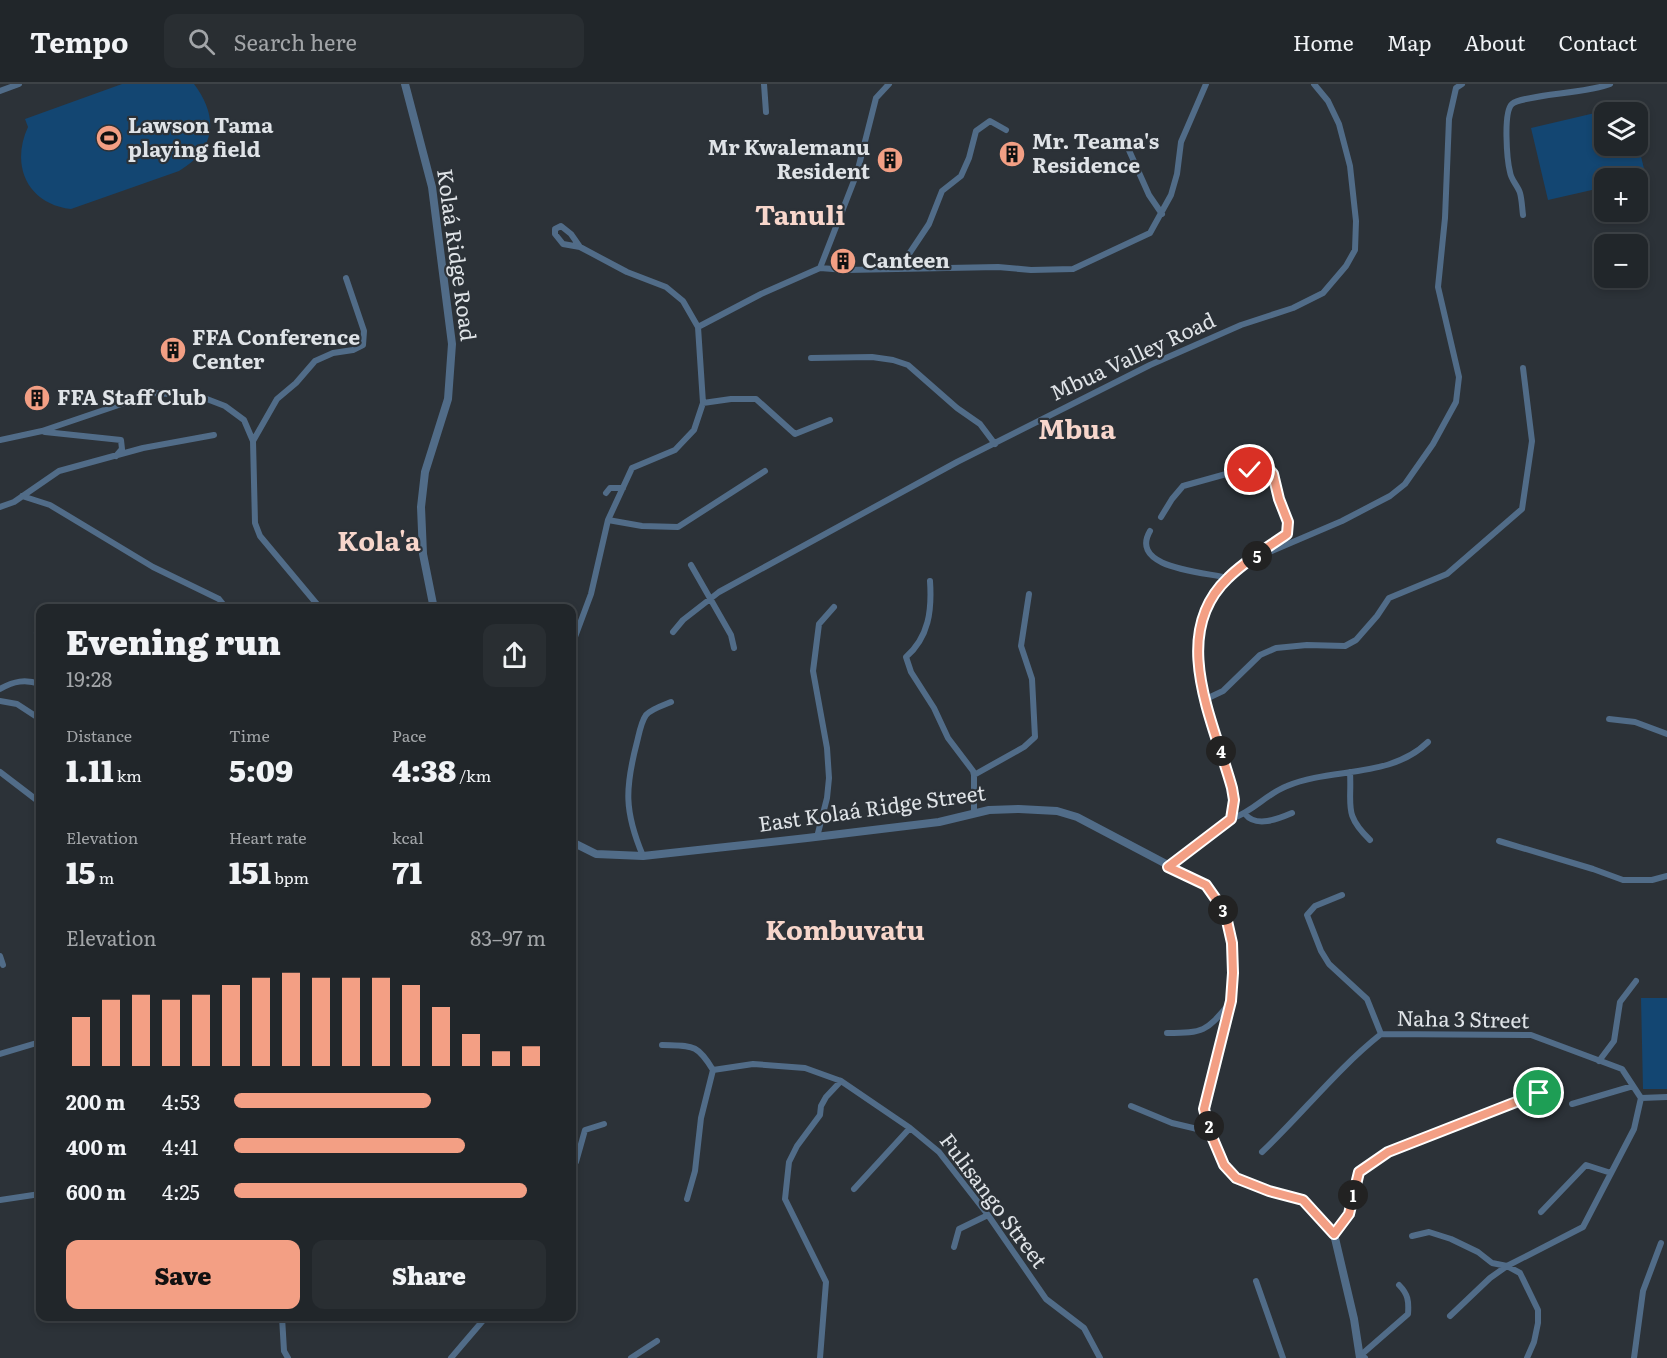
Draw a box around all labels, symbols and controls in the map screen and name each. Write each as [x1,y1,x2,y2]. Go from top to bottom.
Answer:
search box [164,14,584,68]
text: Tempo [30,20,128,62]
icon: search [185,25,218,58]
text: Search here [233,25,357,58]
text: Home [1293,26,1354,57]
text: Map [1387,26,1431,57]
text: About [1464,26,1526,57]
text: Contact [1559,26,1637,57]
map controls [1594,102,1648,288]
button: layers [1594,102,1648,156]
place label: Lawson Tama playing field [128,108,274,163]
sports icon: Lawson Tama playing field [94,123,124,153]
place label: Mr. Teama's Residence [1032,124,1159,179]
place label: Mr Kwalemanu Resident [708,130,871,185]
building icon: Mr. Teama's Residence [997,139,1027,169]
building icon: Mr Kwalemanu Resident [875,145,905,175]
street label: Kolaá Ridge Road [431,166,486,343]
button: + [1594,168,1648,222]
district label: Tanuli [755,193,845,233]
button: − [1594,234,1648,288]
place label: Canteen [862,243,950,274]
building icon: Canteen [828,246,858,276]
street label: Mbua Valley Road [1044,303,1220,407]
place label: FFA Conference Center [192,320,360,375]
building icon: FFA Conference Center [158,335,188,365]
place label: FFA Staff Club [57,380,207,411]
building icon: FFA Staff Club [22,383,52,413]
district label: Mbua [1038,407,1116,447]
pin [1224,444,1275,495]
icon: check [1233,453,1266,486]
district label: Kola'a [337,519,421,559]
pin: 5 [1242,541,1272,571]
text: 5 [1253,544,1261,568]
text: Evening run [66,616,281,665]
button: share [483,624,546,687]
text: 19:28 [66,663,112,693]
text: Distance [66,723,132,747]
text: Time [229,723,270,747]
text: Pace [392,723,426,747]
pin: 4 [1206,736,1236,766]
text: 4 [1216,739,1226,763]
text: 1.11 [66,747,113,791]
text: 5:09 [229,747,293,791]
text: 4:38 [392,747,456,791]
text: km [113,763,142,787]
text: /km [456,763,491,787]
street label: East Kolaá Ridge Street [756,775,988,838]
text: Elevation [66,825,138,849]
text: Heart rate [229,825,307,849]
text: kcal [392,825,424,849]
text: 15 [66,849,96,893]
text: 151 [229,849,271,893]
text: 71 [392,849,422,893]
text: m [96,865,114,889]
text: bpm [271,865,309,889]
pin: 3 [1208,895,1238,925]
text: 3 [1219,898,1227,922]
district label: Kombuvatu [765,908,925,948]
text: Elevation [66,922,156,952]
text: 83–97 m [470,922,546,952]
street label: Naha 3 Street [1396,1001,1530,1034]
pin [1513,1067,1564,1118]
icon: arrive [1522,1076,1555,1109]
text: 200 m [66,1086,125,1116]
text: 4:53 [162,1086,201,1116]
pin: 2 [1194,1111,1224,1141]
text: 2 [1205,1114,1213,1138]
street label: Fulisango Street [934,1125,1056,1274]
text: 400 m [66,1131,127,1161]
text: 4:41 [162,1131,198,1161]
text: 600 m [66,1176,126,1206]
text: 4:25 [162,1176,200,1206]
pin: 1 [1338,1180,1368,1210]
text: 1 [1350,1183,1356,1207]
button: Save [66,1240,300,1309]
button: Share [312,1240,546,1309]

